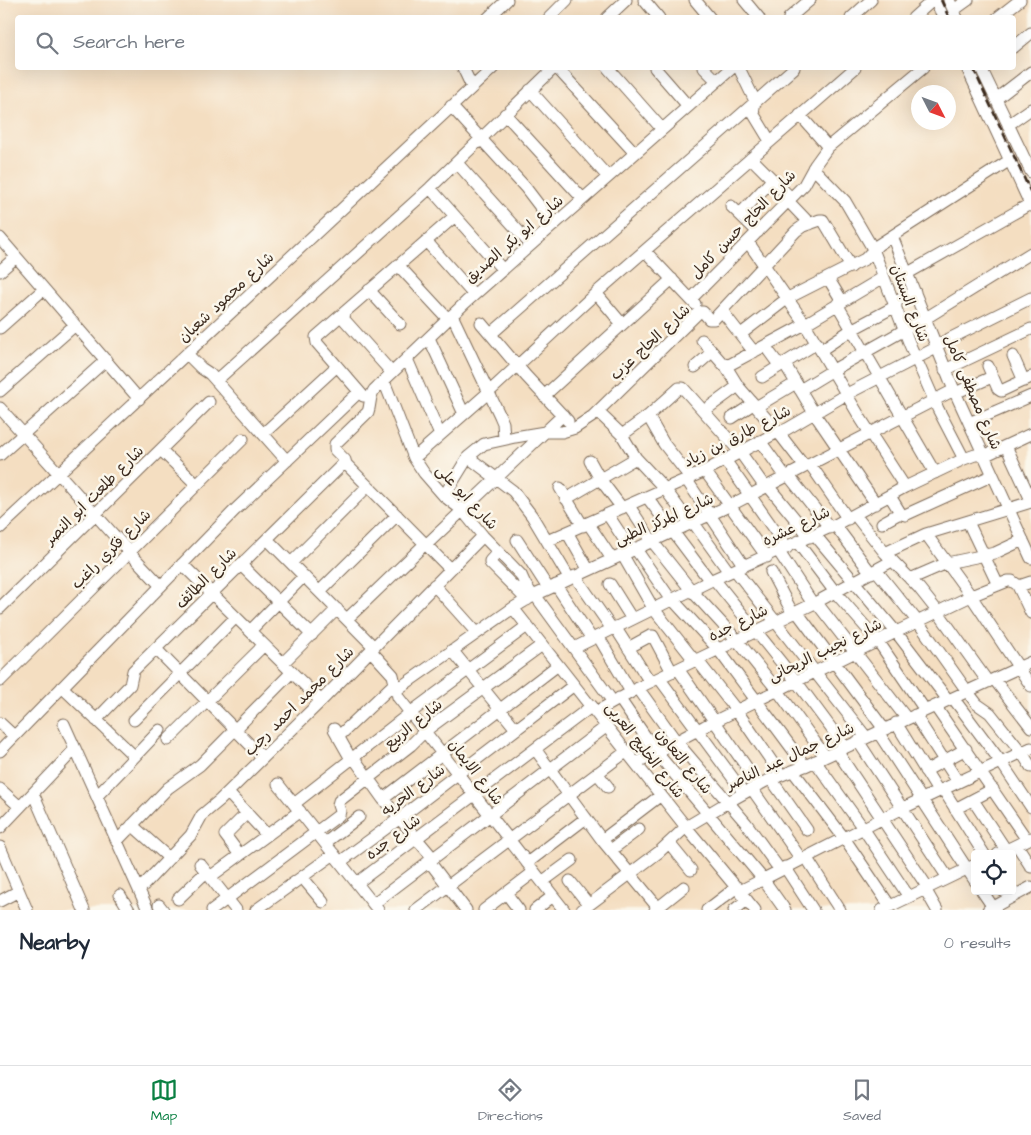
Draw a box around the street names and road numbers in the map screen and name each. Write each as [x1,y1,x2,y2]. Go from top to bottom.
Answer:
street label: شارع الحاج حسن كامل [686,165,801,283]
street label: شارع ابو بكر الصديق [460,191,568,288]
street label: شارع محمود شعبان [174,247,279,347]
street label: شارع البستان [885,261,934,345]
street label: شارع الحاج عزب [606,300,695,385]
street label: شارع مصطفى كامل [939,331,1006,453]
street label: شارع طارق بن زياد [680,400,795,473]
street label: شارع طلعت ابو النصر [38,441,149,551]
street label: شارع ابو على [431,460,502,535]
street label: شارع المركز الطبى [611,488,717,551]
street label: شارع عشره [759,502,834,551]
street label: شارع فكري راغب [67,505,156,594]
street label: شارع الطائف [171,543,242,614]
street label: شارع جده [705,600,772,647]
street label: شارع نجيب الريحانى [765,614,886,687]
street label: شارع محمد احمد رجب [240,642,359,761]
street label: شارع الربيع [379,694,447,755]
street label: شارع الخليج العربى [600,698,689,803]
street label: شارع جمال عبد الناصر [722,717,858,796]
street label: شارع التعاون [650,724,717,799]
street label: شارع الايمان [443,735,508,810]
street label: شارع الحريه [377,759,450,821]
street label: شارع جده [361,810,425,865]

